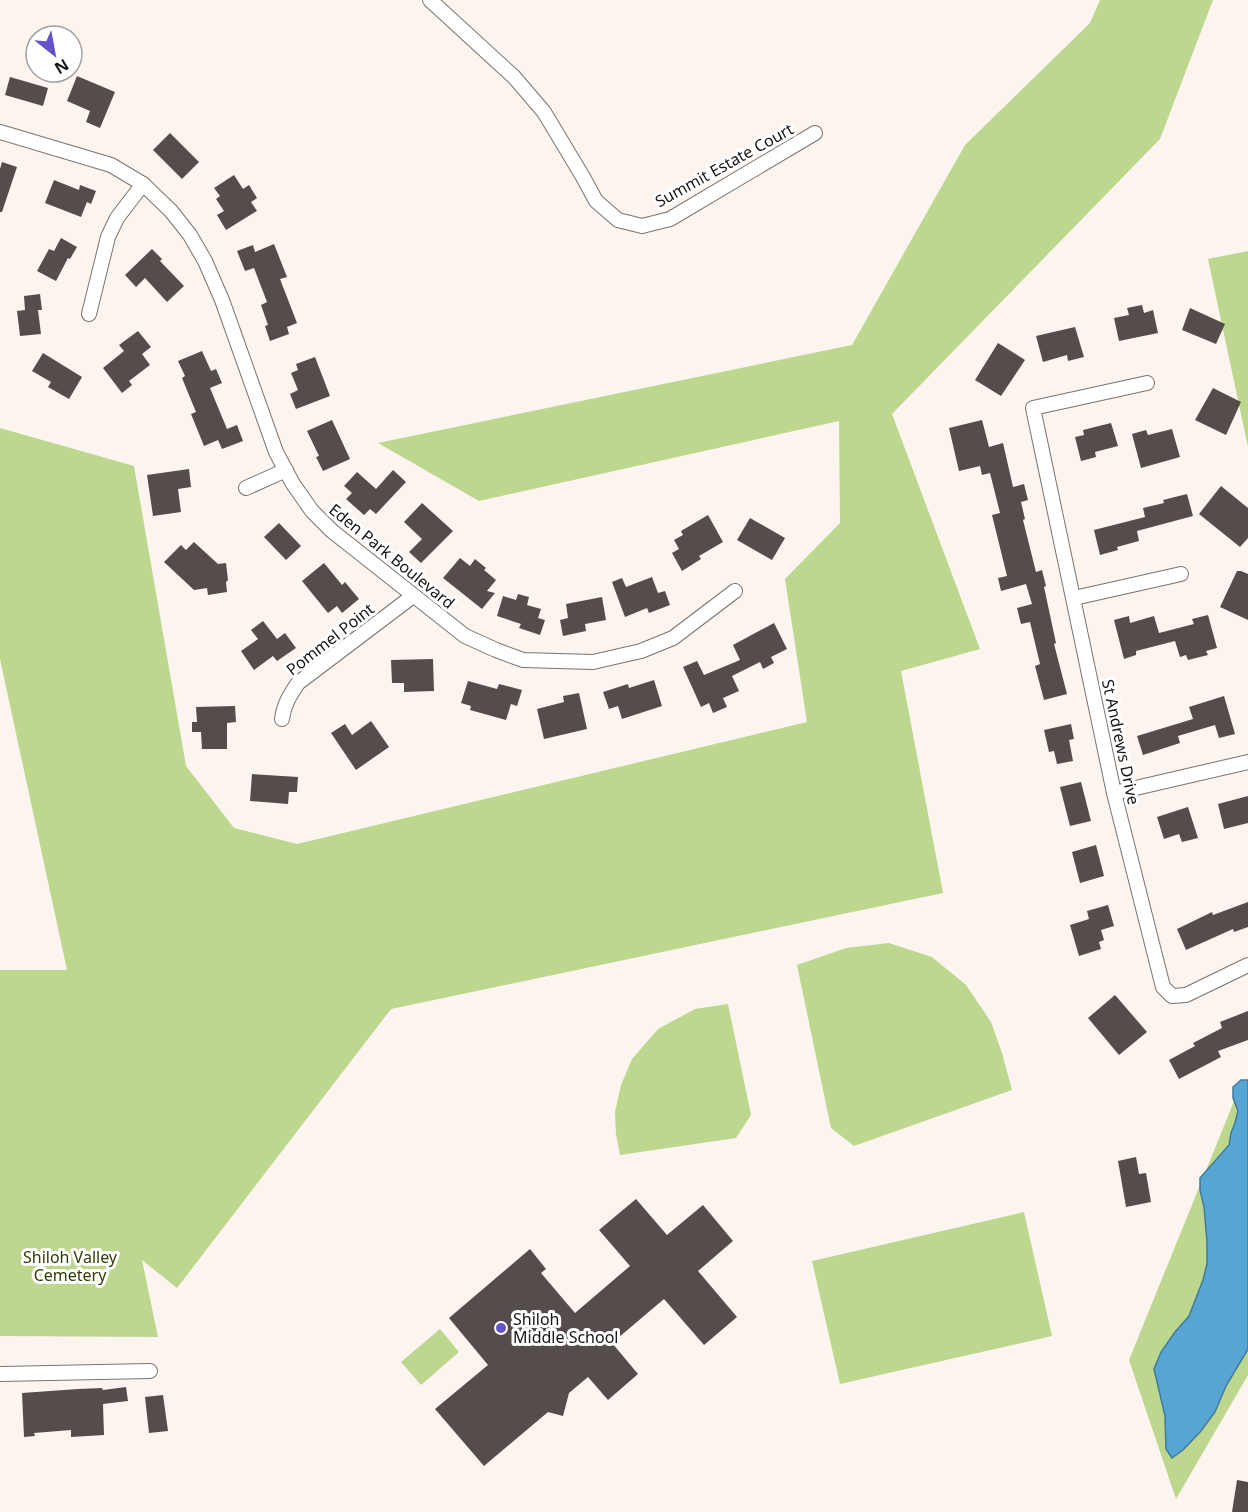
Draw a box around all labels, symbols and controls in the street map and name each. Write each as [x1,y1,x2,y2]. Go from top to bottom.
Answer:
north arrow [24,24,84,84]
text: N [50,54,73,80]
street label: Summit Estate Court [651,118,797,212]
street label: Eden Park Boulevard [325,498,459,614]
street label: Pommel Point [282,598,379,680]
street label: St Andrews Drive [1097,677,1145,807]
park label: Shiloh Valley Cemetery [23,1246,118,1286]
place label: Shiloh Middle School [513,1308,618,1348]
marker: Shiloh Middle School [494,1321,508,1335]

